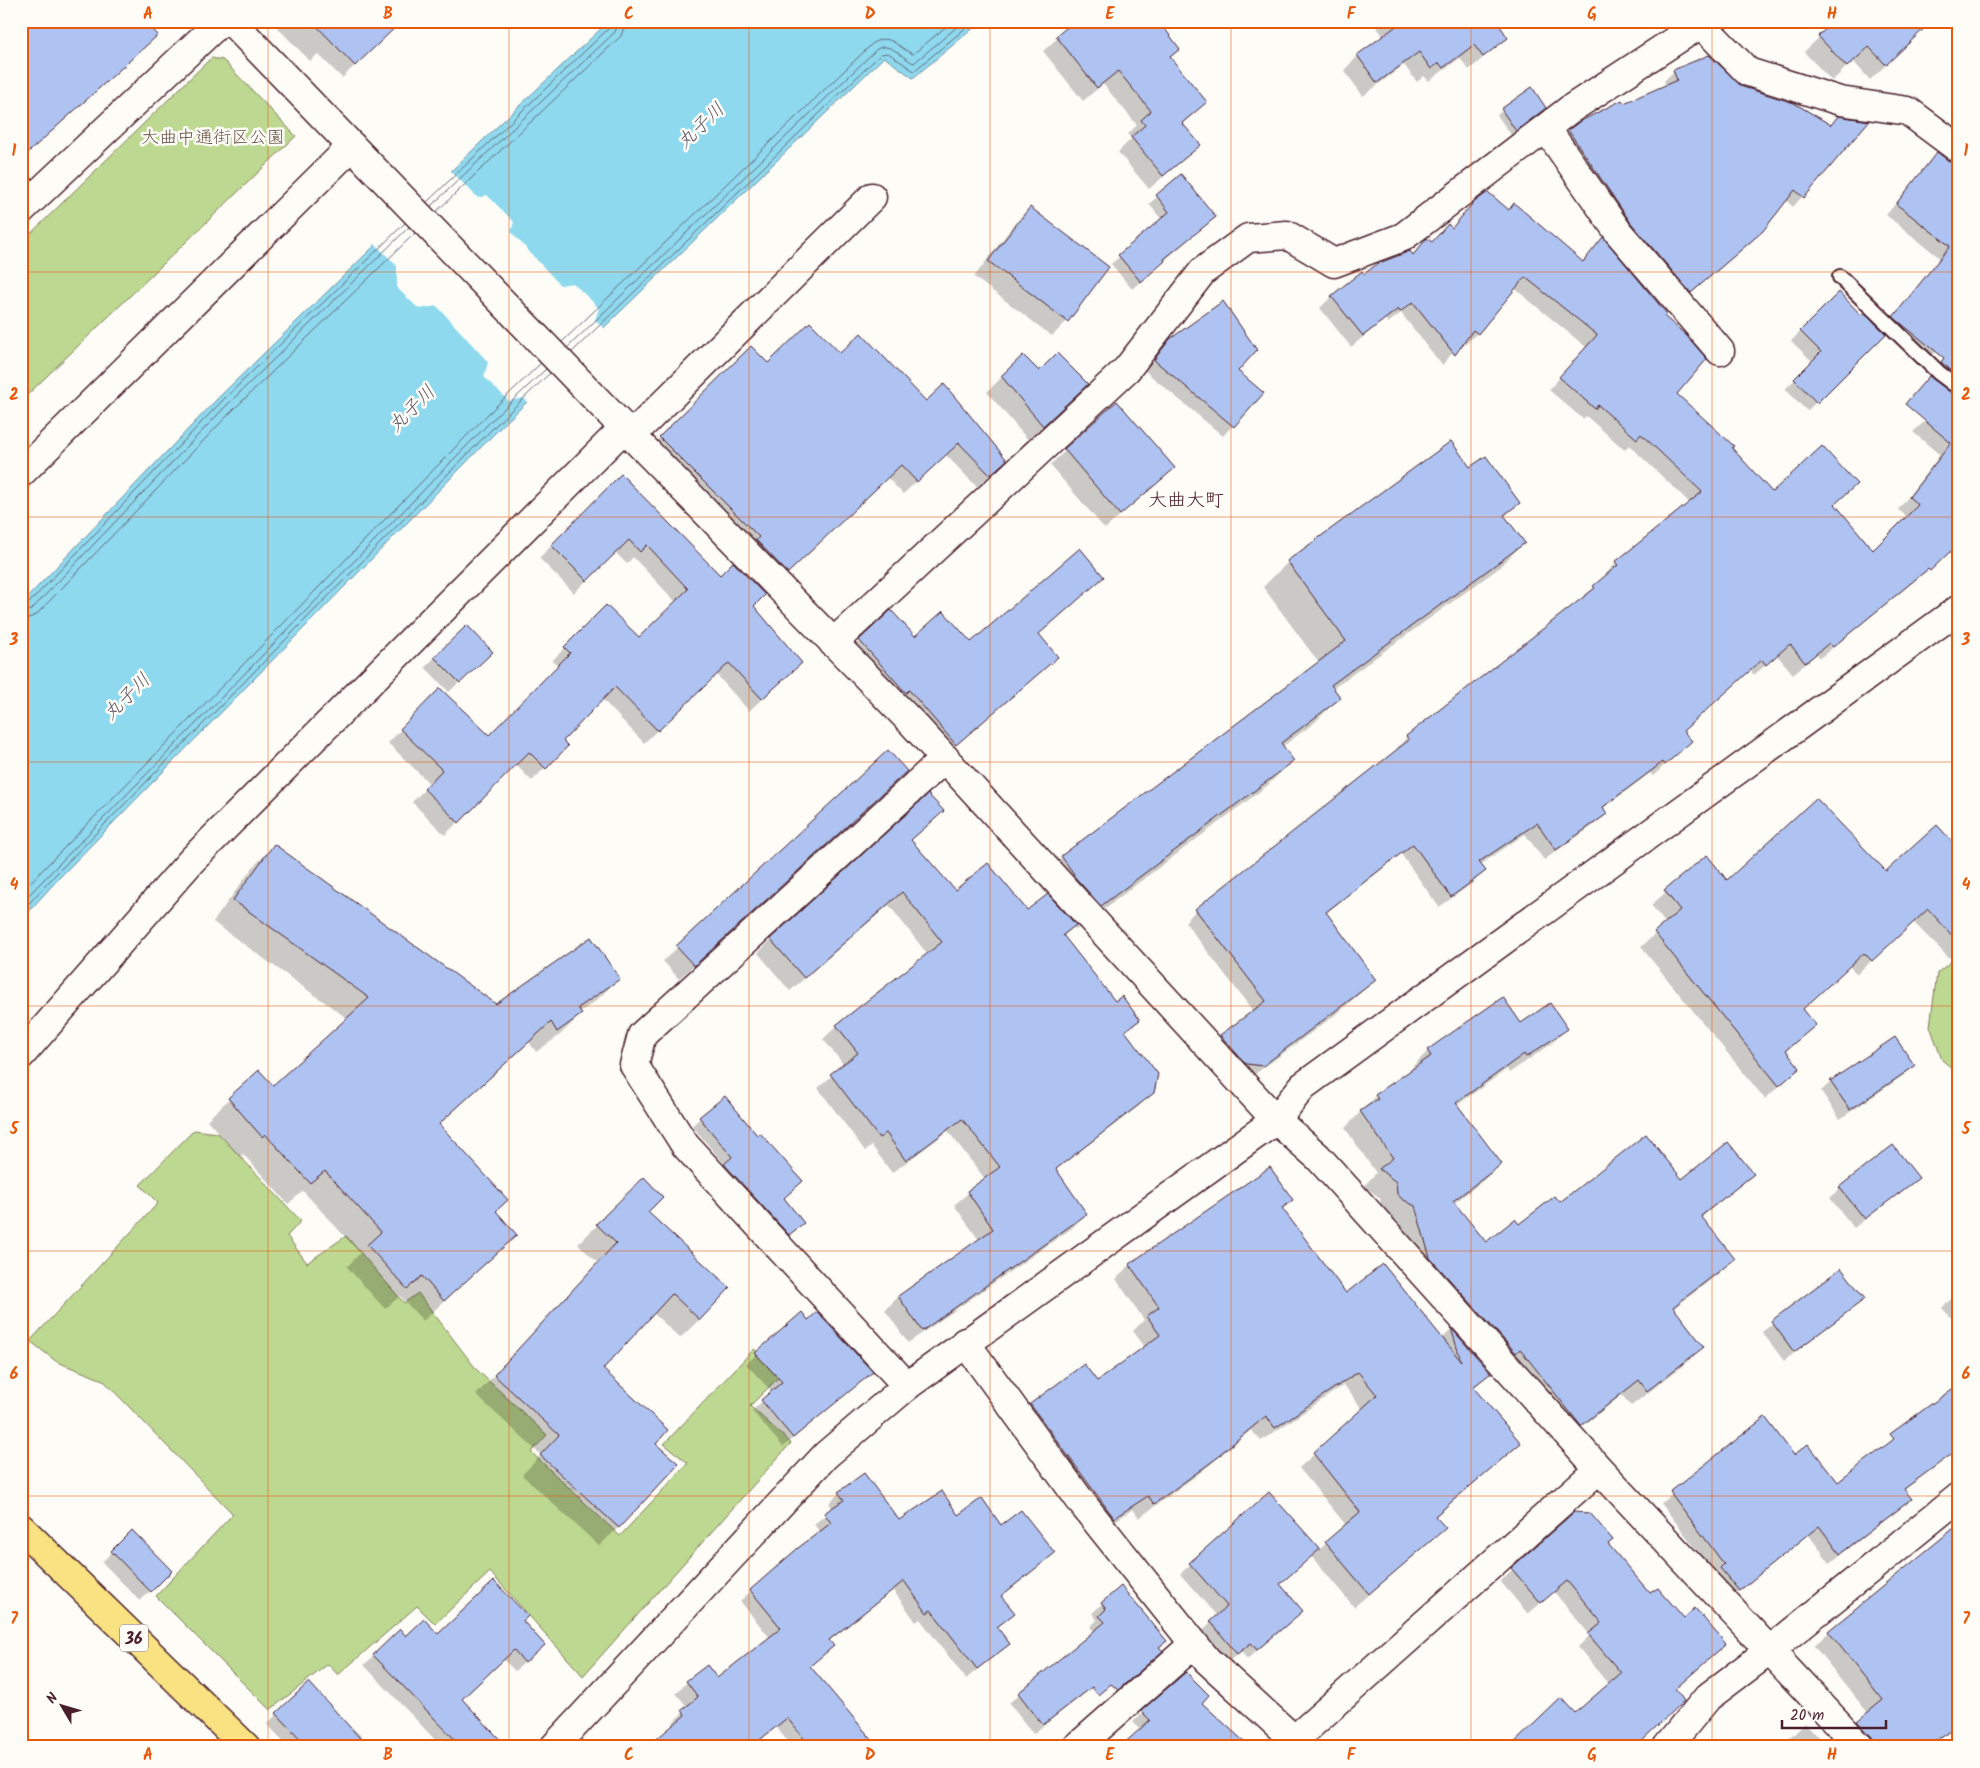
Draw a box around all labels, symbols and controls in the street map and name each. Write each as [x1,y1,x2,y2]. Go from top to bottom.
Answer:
text: A [143,2,153,27]
text: B [383,2,393,27]
text: C [624,2,634,27]
text: D [865,2,876,27]
text: E [1106,2,1116,27]
text: F [1347,2,1357,27]
text: G [1587,2,1597,27]
text: H [1827,2,1837,27]
water label: 丸子川 [670,96,732,157]
park label: 大曲中通街区公園 [141,124,285,153]
text: 1 [12,139,17,164]
text: 1 [1964,139,1969,164]
water label: 丸子川 [382,379,443,440]
text: 2 [9,383,19,408]
text: 2 [1961,383,1971,408]
district label: 大曲大町 [1148,486,1224,516]
text: 3 [9,628,19,653]
text: 3 [1961,628,1971,653]
water label: 丸子川 [97,667,158,728]
text: 4 [10,873,19,898]
text: 4 [1962,873,1971,898]
text: 5 [9,1117,20,1142]
text: 5 [1961,1117,1972,1142]
text: 6 [10,1362,19,1387]
text: 6 [1962,1362,1971,1387]
text: 7 [10,1607,18,1632]
text: 7 [1962,1607,1970,1632]
road number: 36 [120,1625,148,1652]
north arrow [38,1680,88,1730]
text: N [41,1688,64,1709]
scale bar [1782,1698,1886,1730]
text: 20 m [1790,1704,1824,1728]
text: A [143,1743,153,1768]
text: B [383,1743,393,1768]
text: C [624,1743,634,1768]
text: D [865,1743,876,1768]
text: E [1106,1743,1116,1768]
text: F [1347,1743,1357,1768]
text: G [1587,1743,1597,1768]
text: H [1827,1743,1837,1768]

